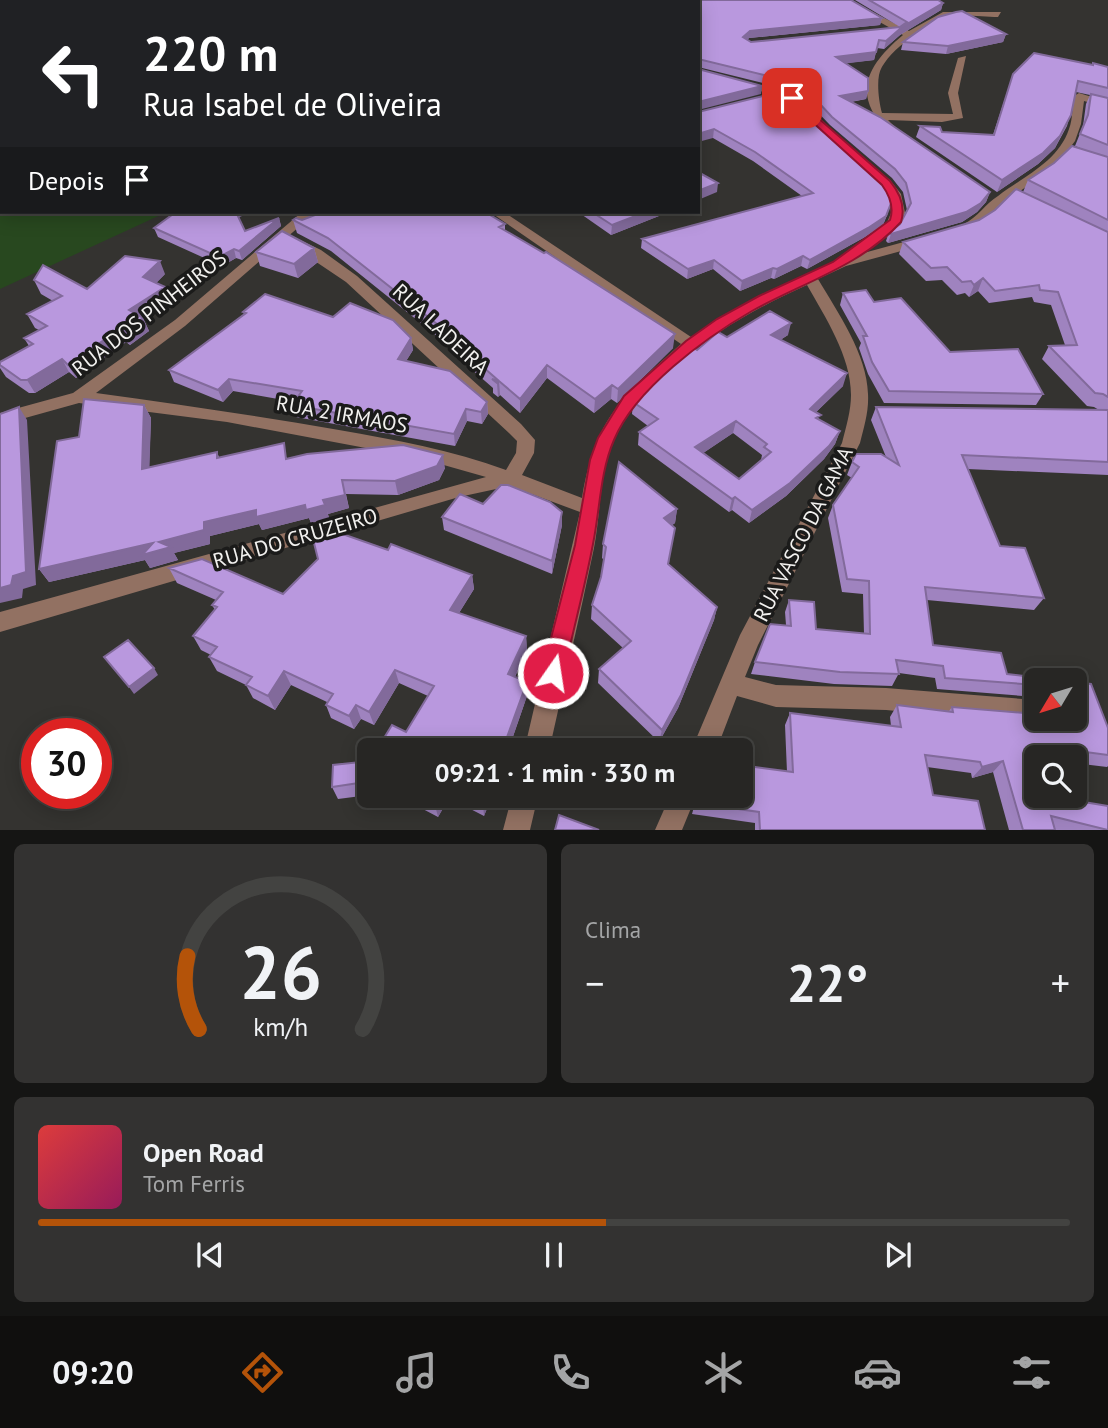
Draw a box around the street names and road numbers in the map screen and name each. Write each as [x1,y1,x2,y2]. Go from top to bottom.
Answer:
street label: RUA DOS PINHEIROS [66,244,232,382]
street label: RUA LADEIRA [387,278,495,381]
street label: RUA 2 IRMAOS [274,389,410,439]
street label: RUA VASCO DA GAMA [747,441,859,626]
street label: RUA DO CRUZEIRO [210,502,380,574]

